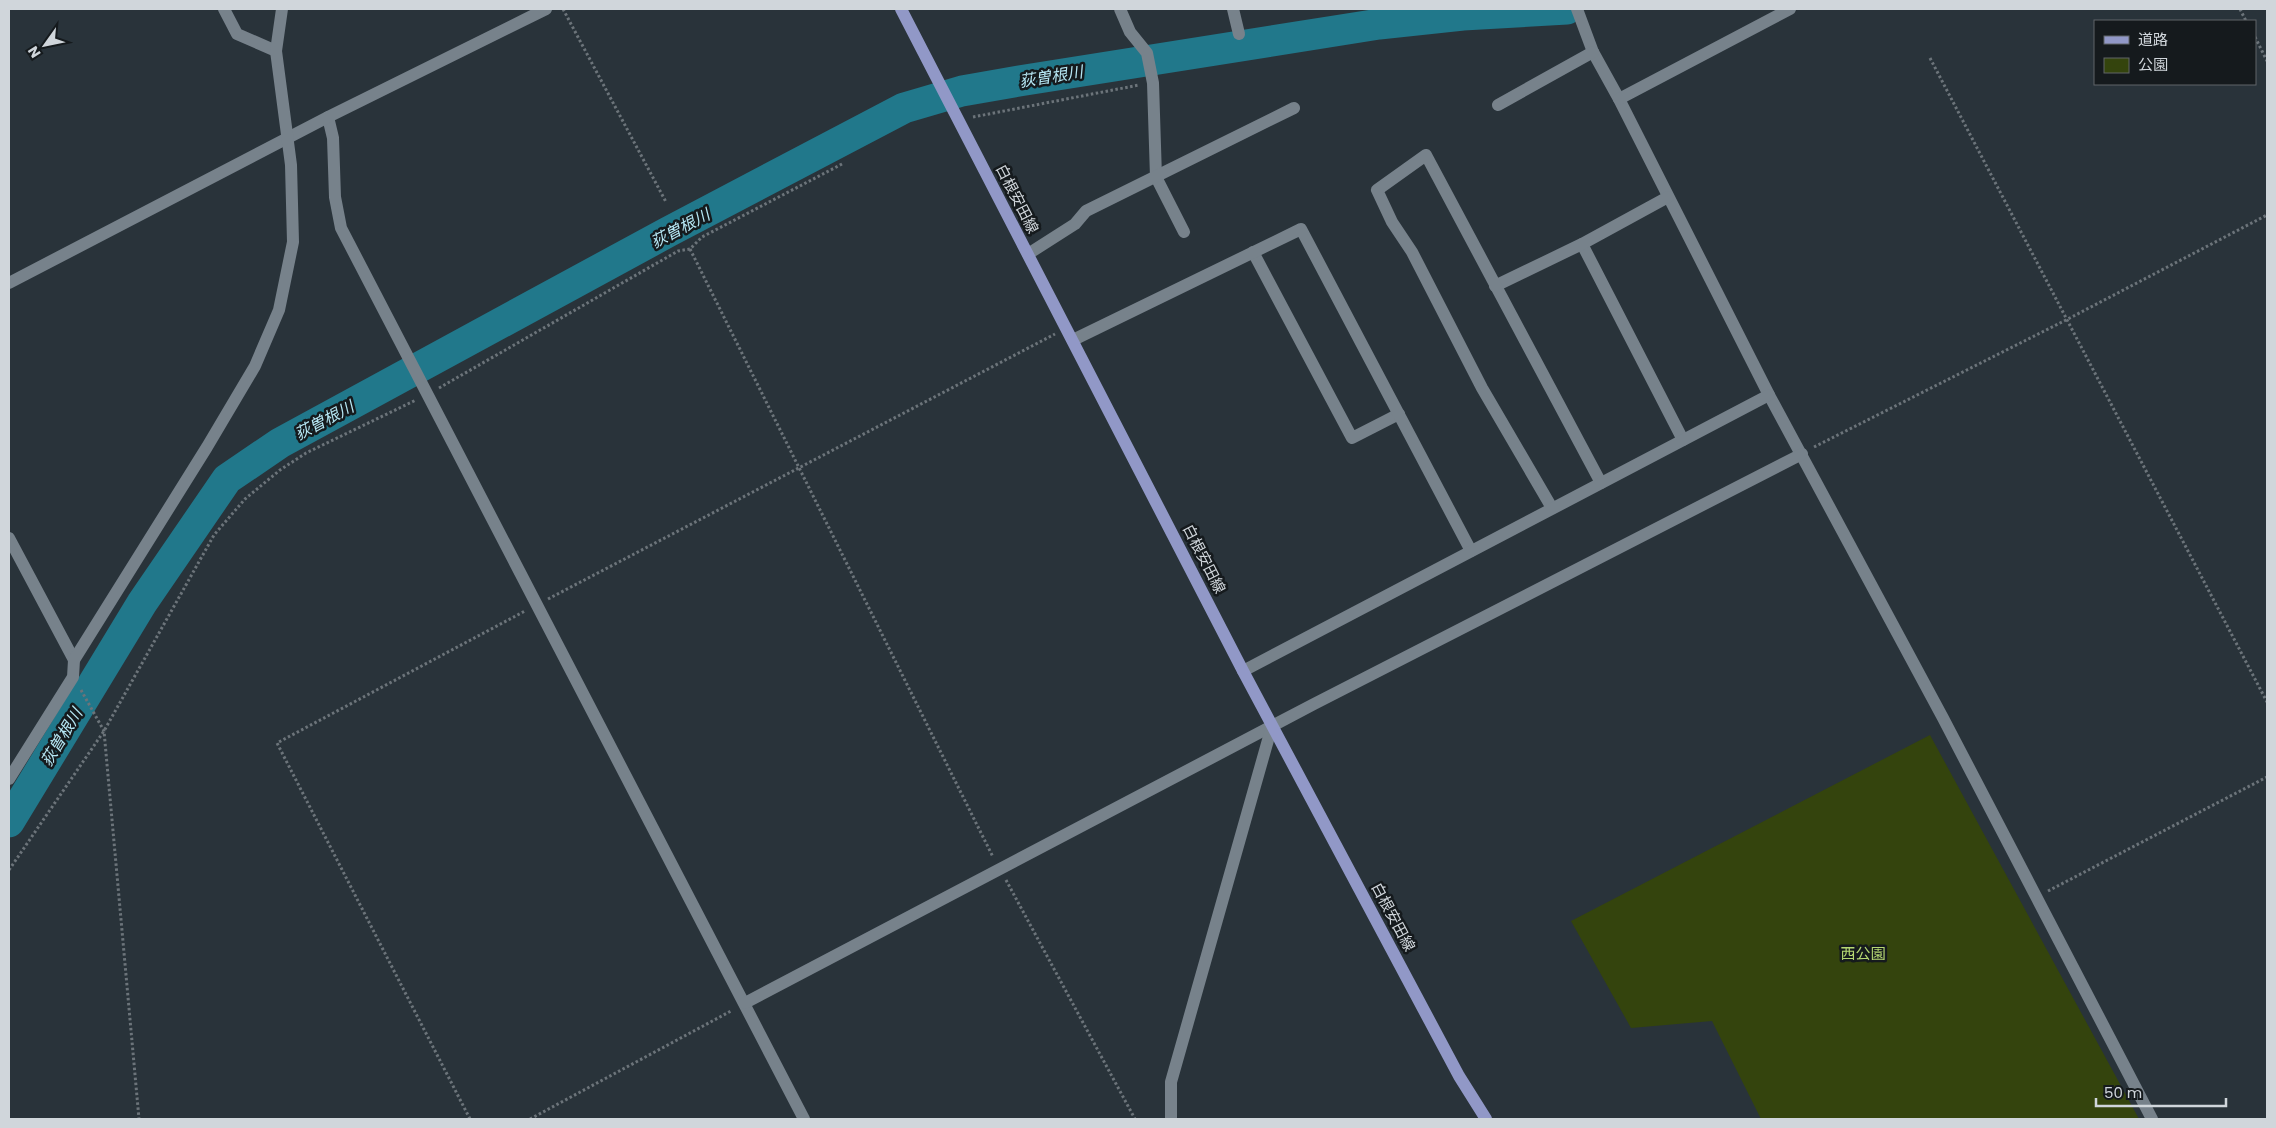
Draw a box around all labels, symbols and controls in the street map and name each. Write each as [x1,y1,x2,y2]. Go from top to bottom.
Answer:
north arrow [20,20,70,70]
legend [2094,20,2256,85]
text: 道路 [2138,29,2168,50]
text: N [23,42,45,62]
text: 公園 [2138,54,2168,75]
water label: 荻曽根川 [1018,60,1086,93]
street label: 白根安田線 [991,161,1044,237]
water label: 荻曽根川 [647,202,716,254]
water label: 荻曽根川 [291,394,360,446]
street label: 白根安田線 [1178,521,1231,597]
water label: 荻曽根川 [35,702,89,771]
street label: 白根安田線 [1367,879,1420,955]
park label: 西公園 [1840,943,1886,964]
scale bar [2096,1076,2226,1108]
text: 50 m [2104,1082,2142,1103]

